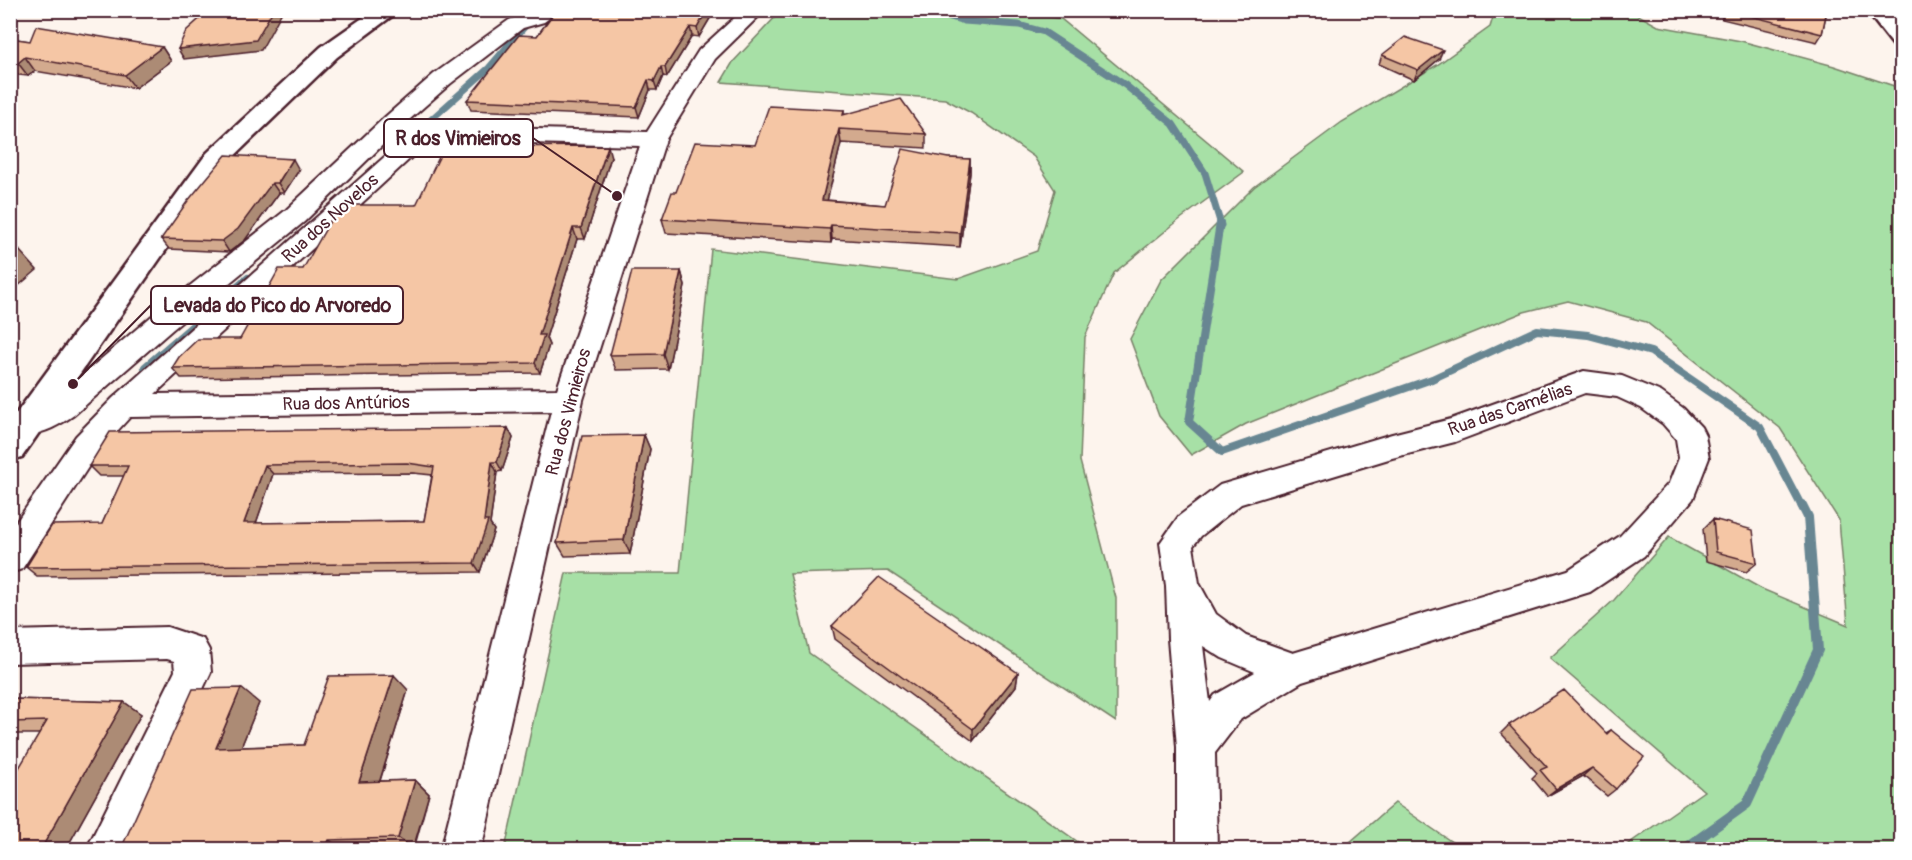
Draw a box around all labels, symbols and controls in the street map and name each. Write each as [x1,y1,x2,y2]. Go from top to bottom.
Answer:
callout: R dos Vimieiros [384,119,533,157]
text: R dos Vimieiros [395,126,521,151]
street label: Rua dos Novelos [277,169,384,268]
callout: Levada do Pico do Arvoredo [151,286,403,324]
text: Levada do Pico do Arvoredo [163,293,391,318]
street label: Rua dos Vimieiros [540,346,596,478]
street label: Rua das Camélias [1445,377,1575,441]
street label: Rua dos Antúrios [282,391,410,416]

